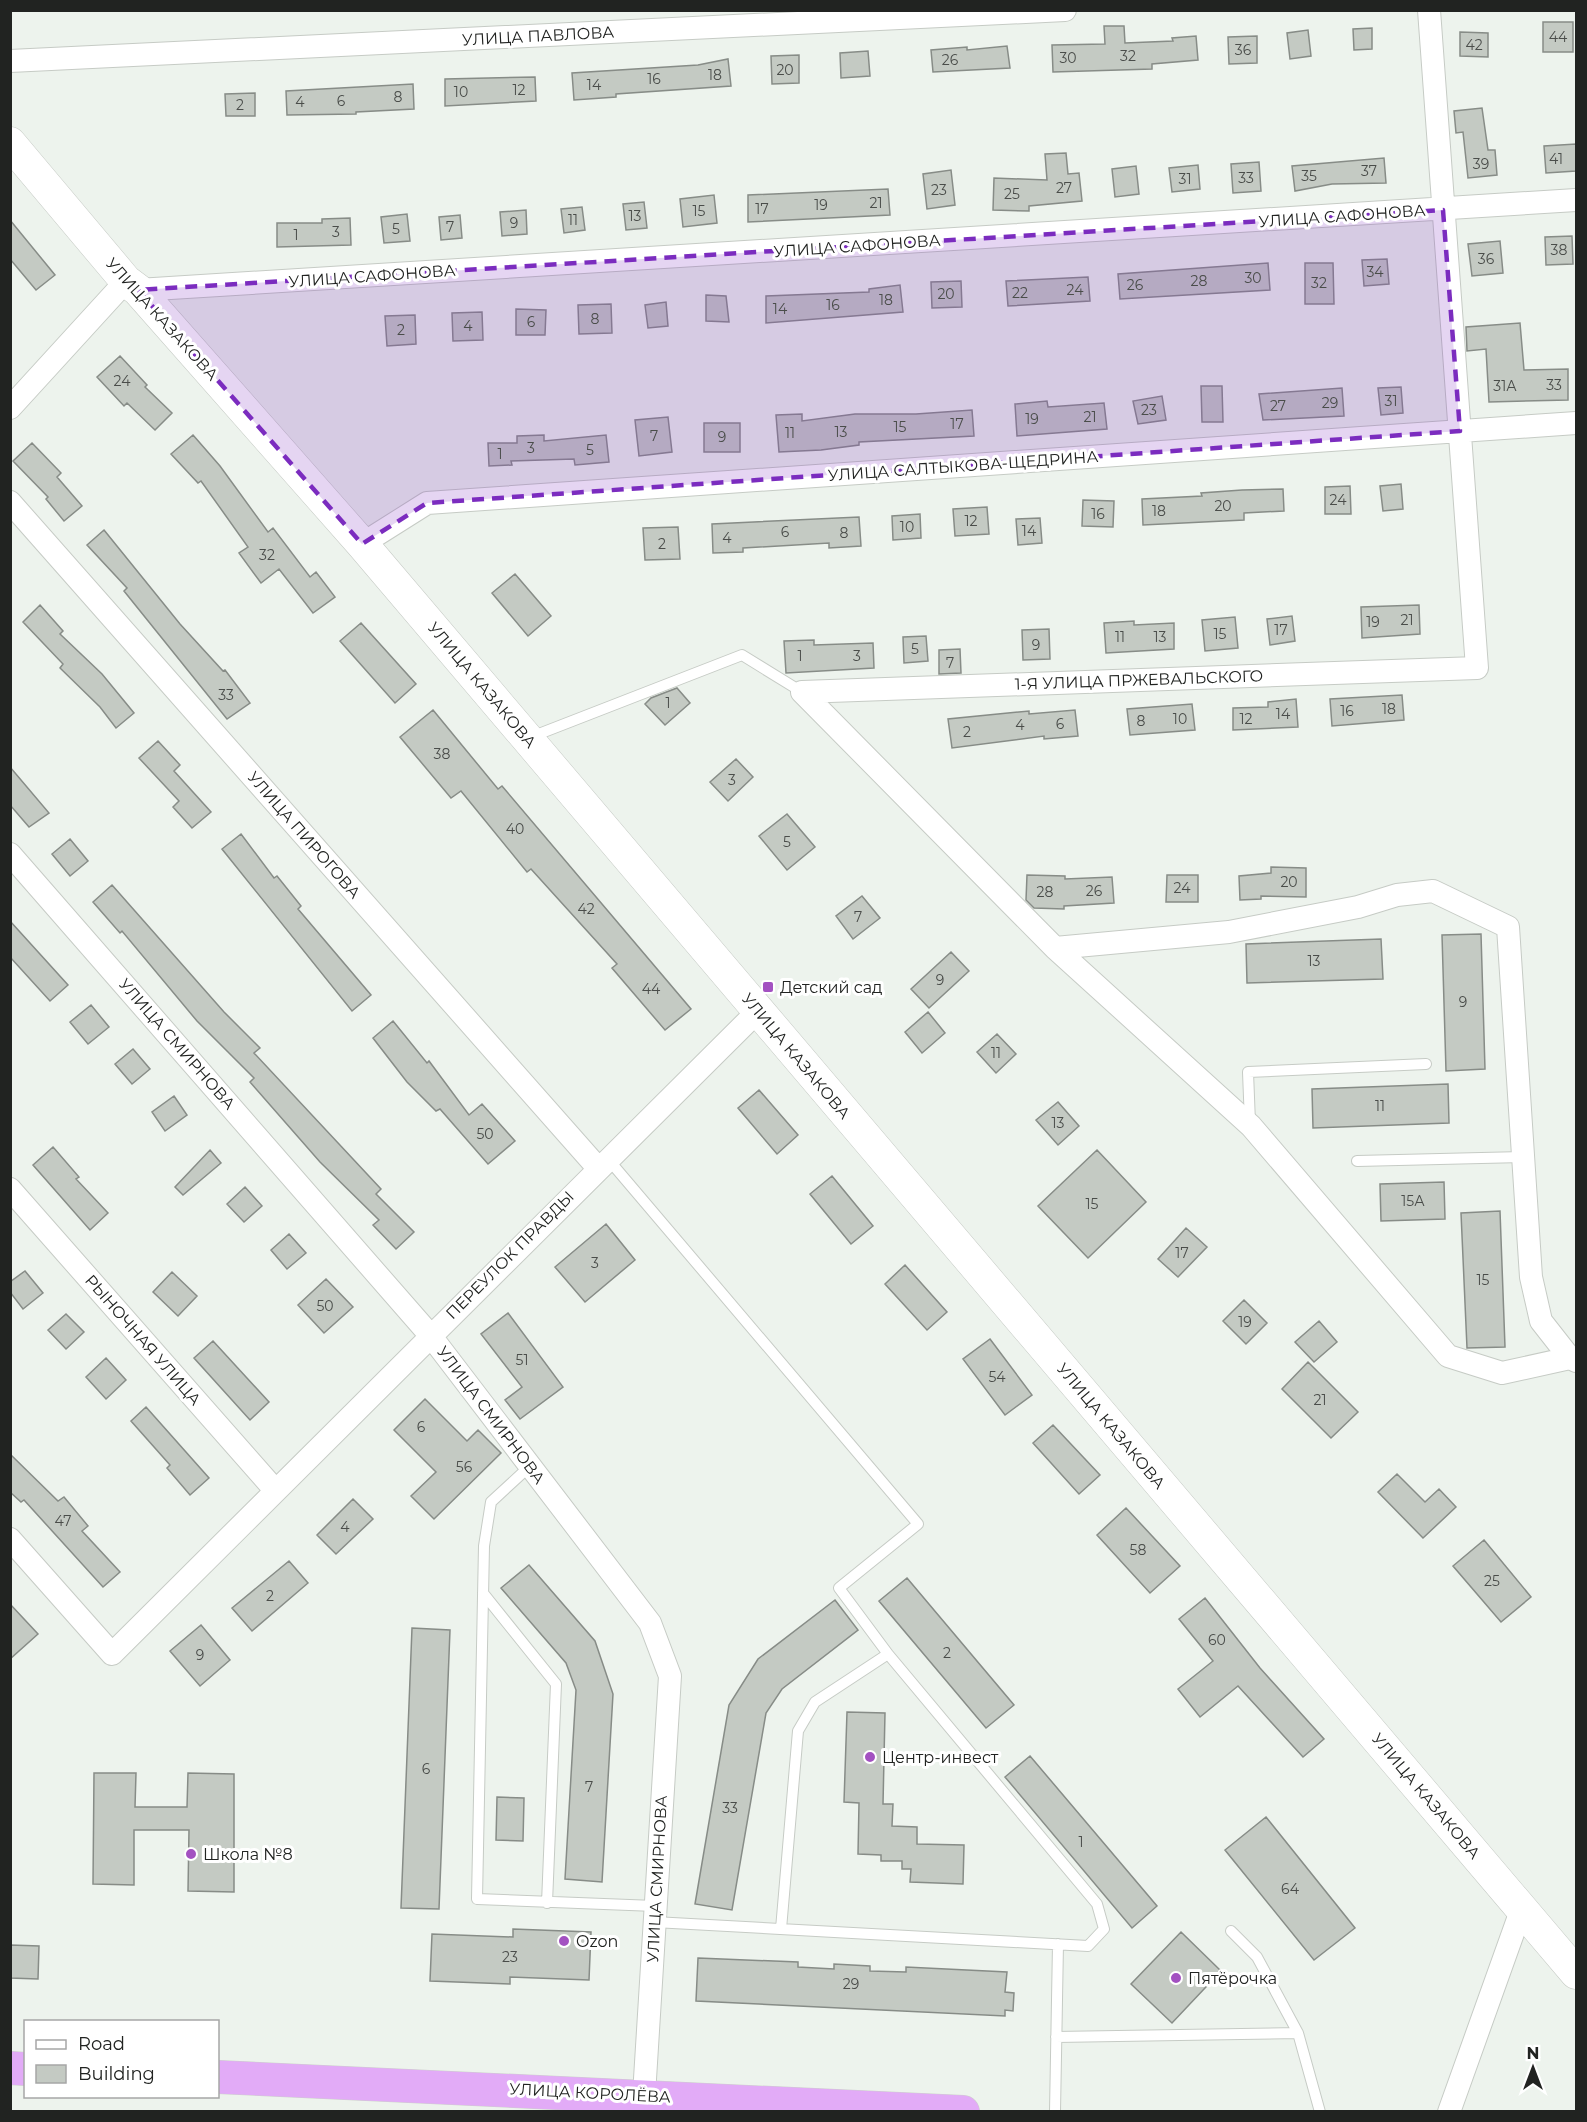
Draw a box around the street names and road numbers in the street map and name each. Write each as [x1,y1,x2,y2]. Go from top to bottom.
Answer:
street label: УЛИЦА ПАВЛОВА [461,23,615,49]
street label: УЛИЦА САФОНОВА [1258,201,1426,231]
street label: УЛИЦА САФОНОВА [773,231,941,261]
street label: УЛИЦА КАЗАКОВА [102,254,222,384]
street label: УЛИЦА САФОНОВА [288,261,456,291]
street label: УЛИЦА САЛТЫКОВА-ЩЕДРИНА [827,447,1099,485]
street label: УЛИЦА КАЗАКОВА [424,618,540,752]
street label: 1-Я УЛИЦА ПРЖЕВАЛЬСКОГО [1015,666,1263,694]
street label: УЛИЦА ПИРОГОВА [244,768,364,902]
street label: УЛИЦА СМИРНОВА [115,975,239,1113]
street label: УЛИЦА КАЗАКОВА [738,989,854,1123]
street label: ПЕРЕУЛОК ПРАВДЫ [442,1187,578,1323]
street label: РЫНОЧНАЯ УЛИЦА [81,1271,205,1409]
street label: УЛИЦА СМИРНОВА [433,1342,549,1488]
street label: УЛИЦА КАЗАКОВА [1053,1359,1169,1493]
street label: УЛИЦА КАЗАКОВА [1368,1729,1484,1863]
street label: УЛИЦА СМИРНОВА [643,1795,671,1963]
street label: УЛИЦА КОРОЛЁВА [509,2078,671,2107]

